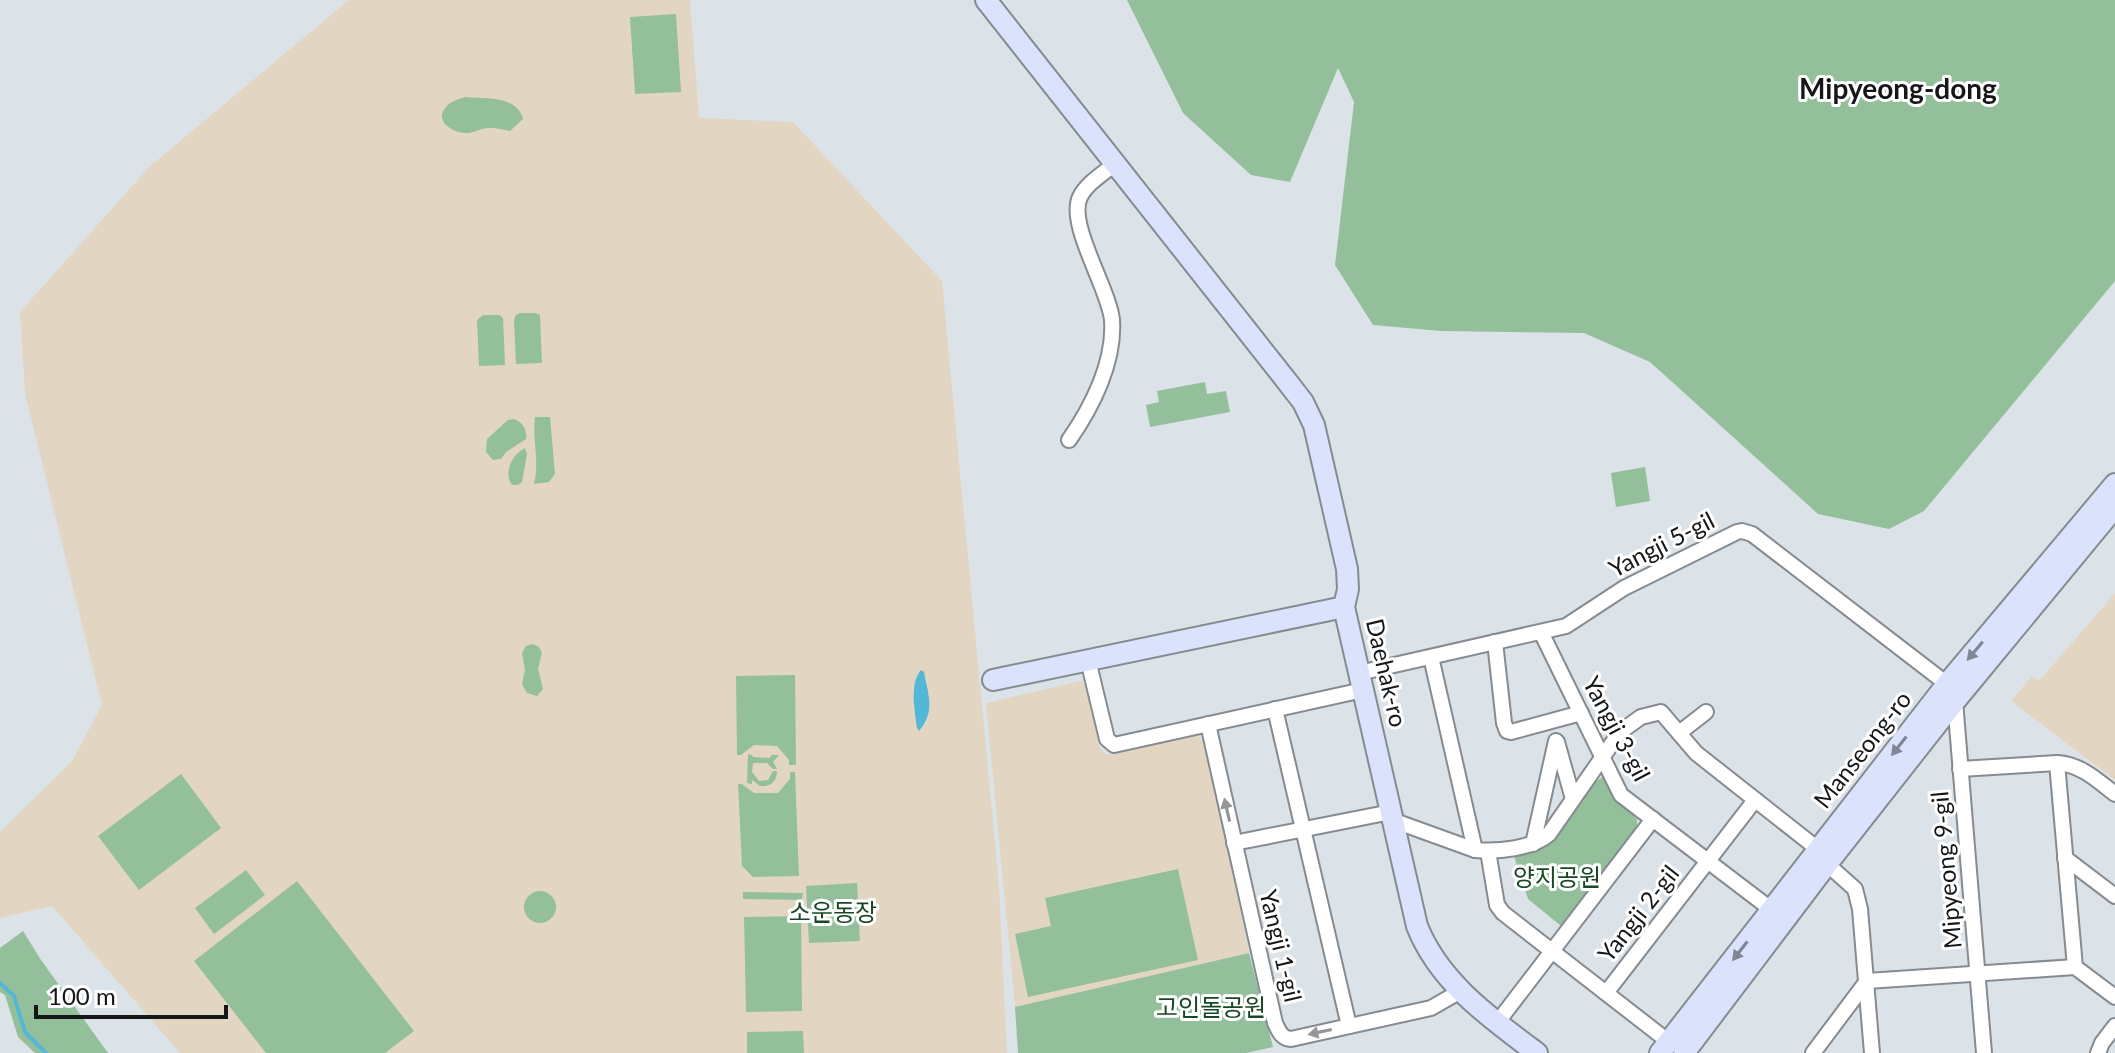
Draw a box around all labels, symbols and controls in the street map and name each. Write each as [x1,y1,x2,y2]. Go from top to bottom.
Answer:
district label: Mipyeong-dong [1799,71,1997,105]
street label: Yangji 5-gil [1604,505,1719,583]
street label: Daehak-ro [1361,616,1414,730]
one-way arrow [1967,641,1984,661]
street label: Yangji 3-gil [1578,671,1657,786]
street label: Manseong-ro [1807,685,1917,813]
one-way arrow [1892,736,1908,756]
street label: Mipyeong 9-gil [1924,790,1967,950]
one-way arrow [1220,797,1233,822]
street label: Yangji 2-gil [1591,859,1685,967]
park label: 양지공원 [1513,862,1601,891]
street label: Yangji 1-gil [1254,887,1308,1005]
park label: 소운동장 [789,897,877,926]
one-way arrow [1732,941,1748,961]
scale bar [36,969,226,1019]
text: 100 m [48,981,116,1010]
park label: 고인돌공원 [1156,992,1266,1021]
one-way arrow [1308,1026,1333,1039]

